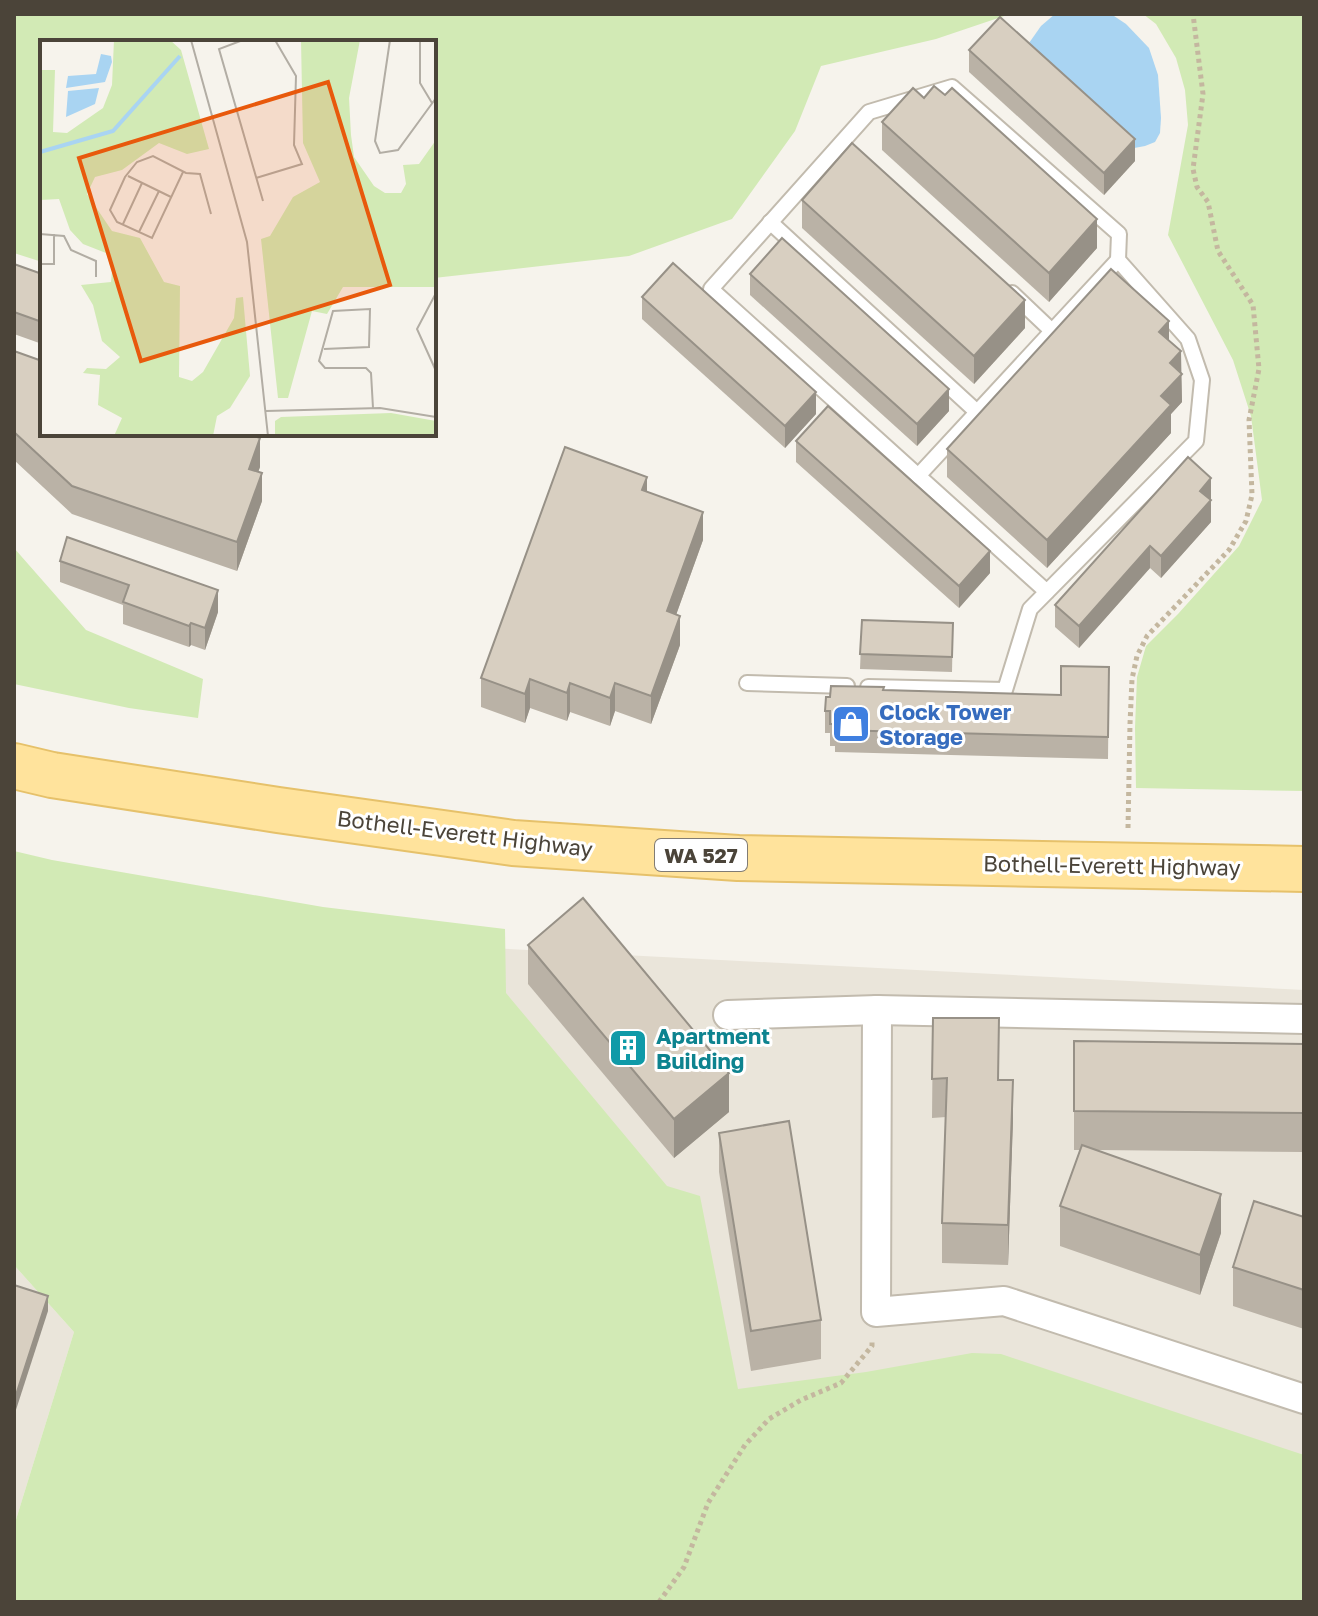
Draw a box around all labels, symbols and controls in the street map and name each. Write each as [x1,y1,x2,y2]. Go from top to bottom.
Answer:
inset map [40,40,436,436]
place label: Clock Tower Storage [879,698,1012,750]
shop icon: Clock Tower Storage [830,703,872,745]
street label: Bothell-Everett Highway [336,804,594,862]
road number: WA 527 [655,839,747,871]
street label: Bothell-Everett Highway [983,849,1241,881]
place label: Apartment Building [656,1022,770,1074]
building icon: Apartment Building [607,1027,649,1069]

